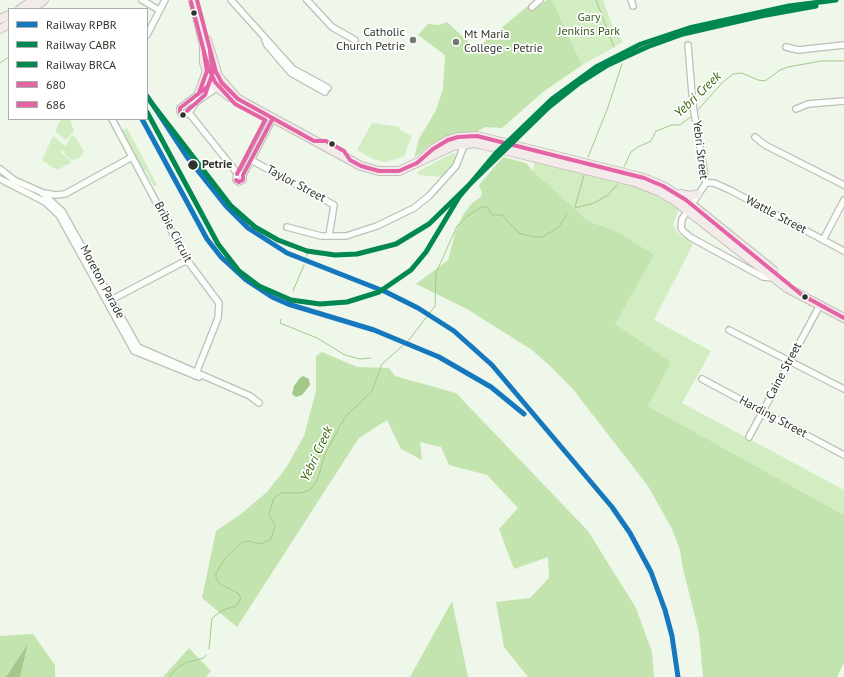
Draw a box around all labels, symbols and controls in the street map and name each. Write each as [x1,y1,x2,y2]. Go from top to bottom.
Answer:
legend [8,8,148,120]
unlabelled marker [189,8,199,18]
park label: Gary Jenkins Park [558,11,620,39]
text: Railway RPBR [46,17,117,32]
place label: Catholic Church Petrie [336,26,405,54]
place label: Mt Maria College - Petrie [464,28,543,56]
marker: Catholic Church Petrie [408,35,418,45]
text: Railway CABR [46,37,117,52]
marker: Mt Maria College - Petrie [451,37,461,47]
text: Railway BRCA [46,57,116,72]
water label: Yebri Creek [671,69,725,121]
text: 680 [46,77,66,92]
text: 686 [46,97,66,112]
unlabelled marker [178,110,188,120]
street label: Yebri Street [689,120,711,180]
unlabelled marker [327,139,337,149]
marker: Petrie [186,158,200,172]
place label: Petrie [202,158,232,172]
street label: Taylor Street [264,162,328,206]
street label: Wattle Street [743,193,809,237]
street label: Bribie Circuit [151,199,195,265]
street label: Moreton Parade [77,243,127,321]
unlabelled marker [800,292,810,302]
street label: Caine Street [763,340,805,402]
street label: Harding Street [737,393,809,441]
water label: Yebri Creek [298,424,336,484]

